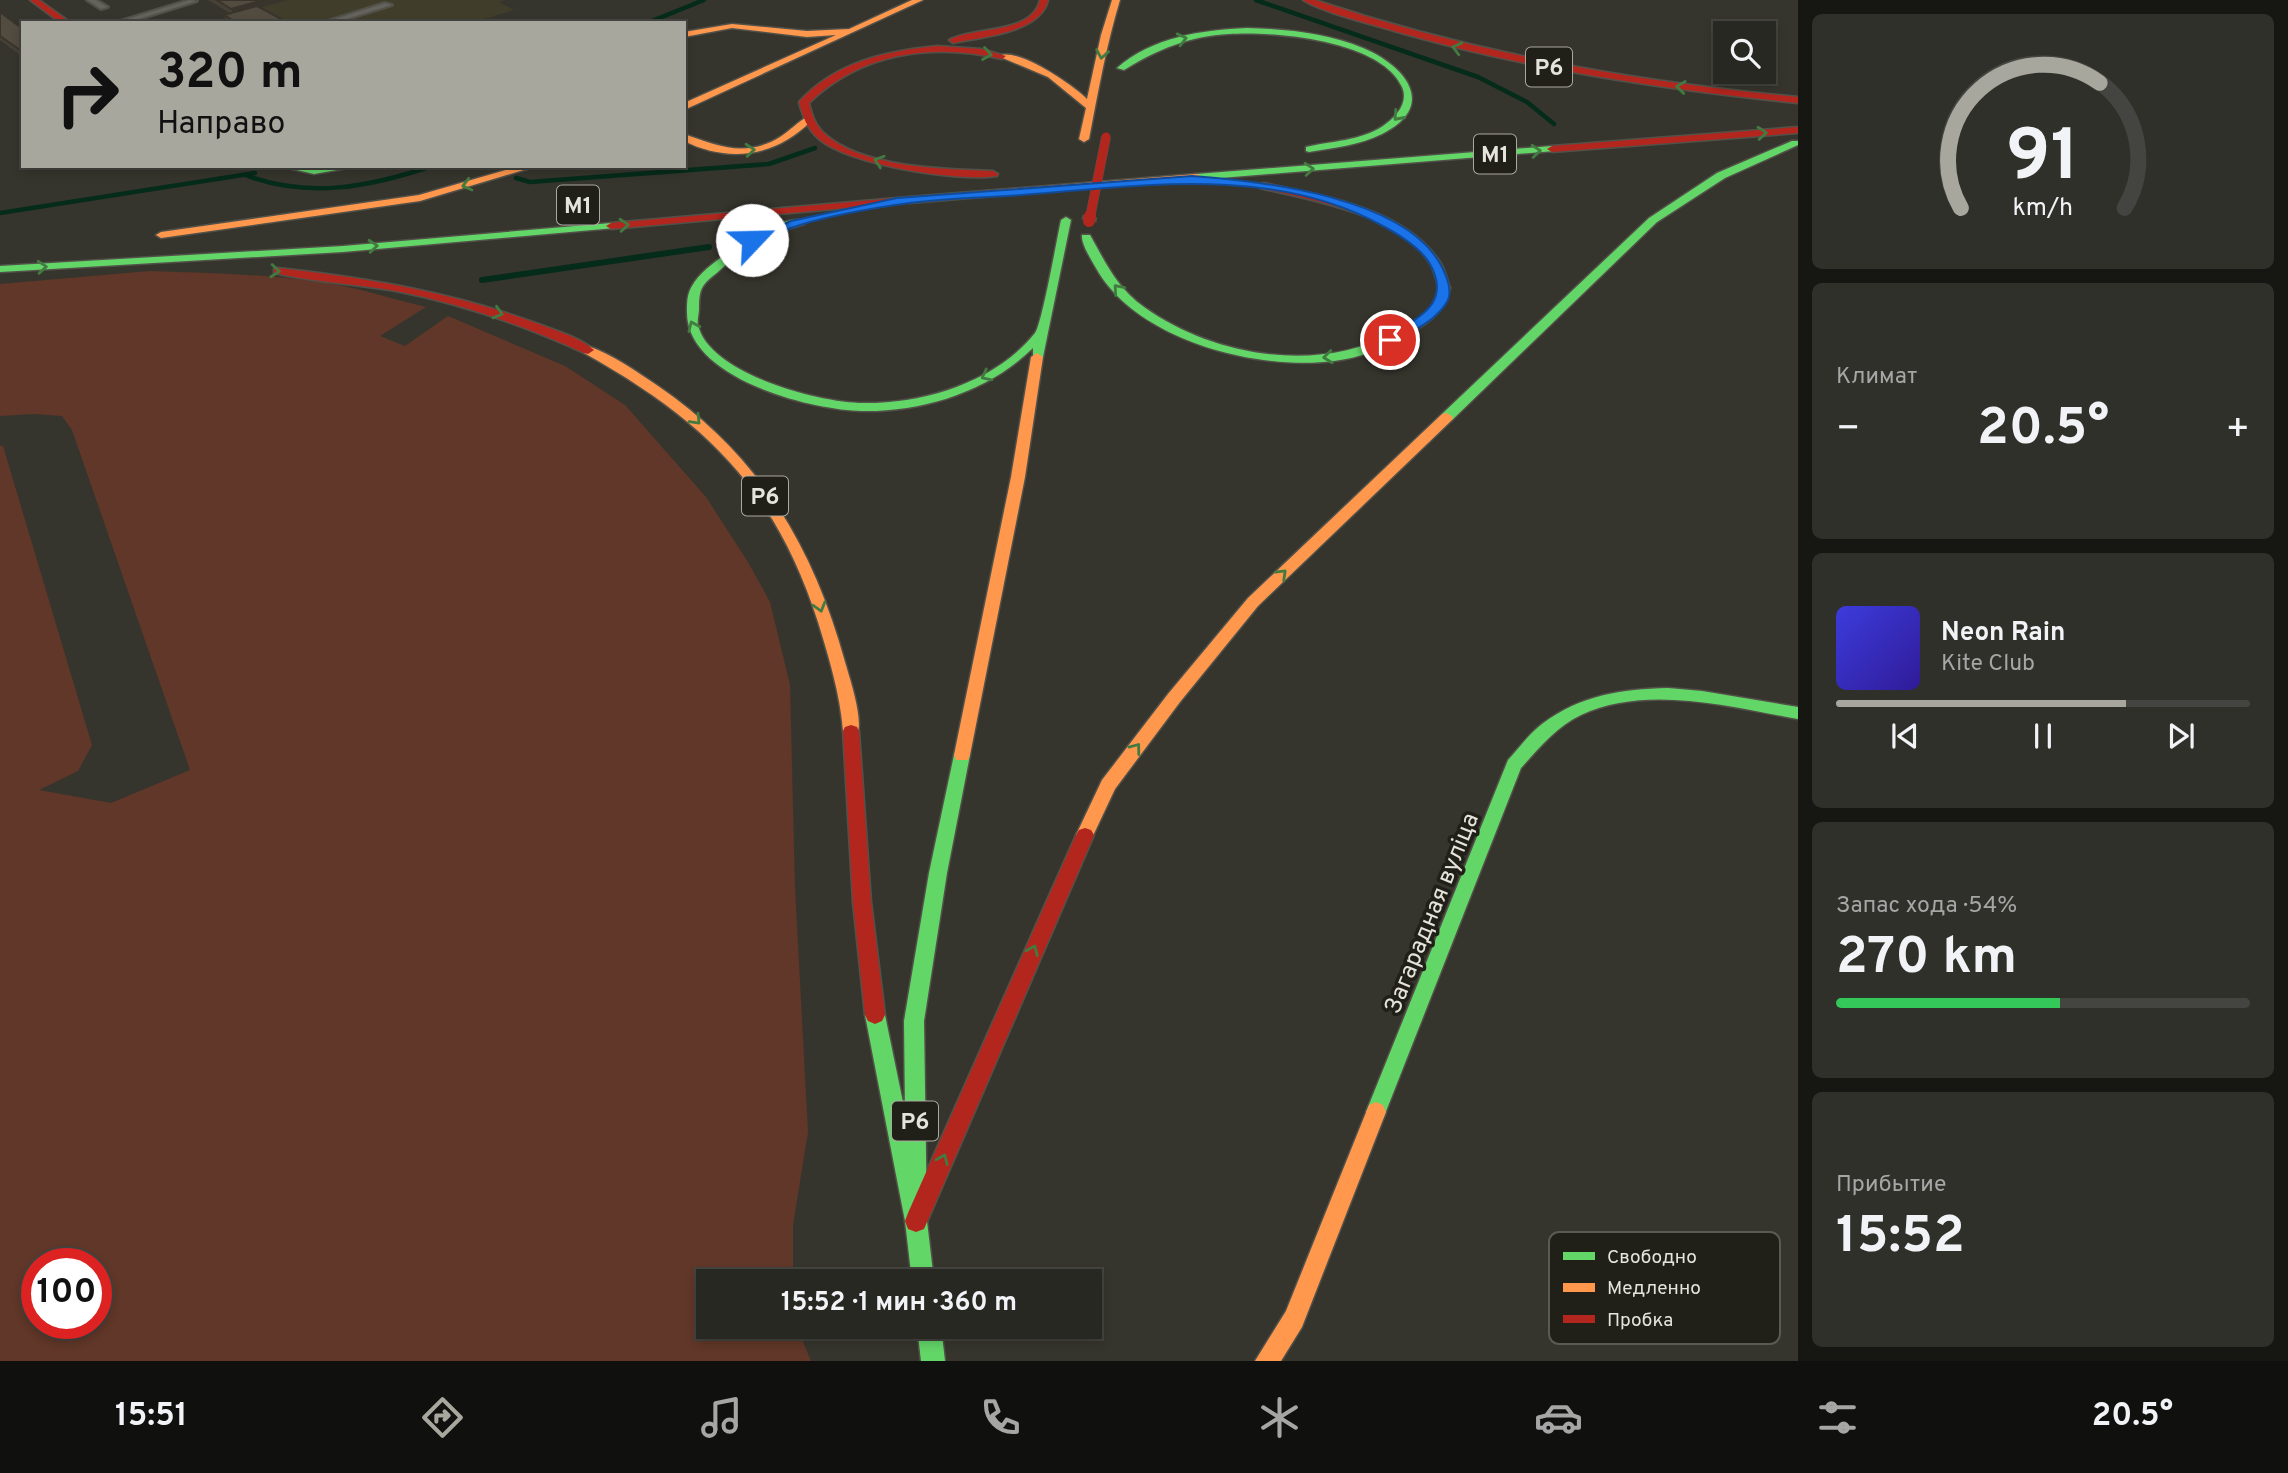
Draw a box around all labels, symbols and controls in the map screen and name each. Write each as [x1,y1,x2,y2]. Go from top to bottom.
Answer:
map controls [1713,21,1776,84]
button: search [1713,21,1776,84]
one-way arrow [1176,33,1188,47]
one-way arrow [1452,42,1464,56]
text: 320 m [157,44,303,106]
one-way arrow [981,46,993,61]
one-way arrow [1095,48,1110,60]
road number: Р6 [1526,48,1572,86]
icon: right [42,49,133,140]
one-way arrow [1676,80,1687,95]
text: Направо [157,105,285,145]
one-way arrow [1394,108,1406,121]
text: 91 [2006,114,2080,206]
one-way arrow [1757,126,1768,141]
road number: М1 [1474,134,1516,174]
one-way arrow [744,143,755,158]
one-way arrow [1530,144,1541,159]
one-way arrow [873,155,885,169]
one-way arrow [1304,162,1315,177]
one-way arrow [461,177,473,191]
road number: М1 [557,186,599,224]
text: km/h [2013,193,2073,225]
position arrow [715,203,789,277]
one-way arrow [618,218,629,233]
one-way arrow [367,239,378,254]
one-way arrow [37,259,48,274]
one-way arrow [270,263,281,278]
one-way arrow [1113,284,1126,296]
one-way arrow [492,304,504,319]
pin [1360,310,1420,370]
one-way arrow [687,321,701,333]
icon: arrive [1371,321,1409,359]
one-way arrow [1322,350,1333,365]
text: Климат [1836,363,1917,392]
one-way arrow [981,368,993,381]
text: 20.5° [1977,397,2109,463]
text: − [1836,406,1861,455]
text: + [2225,406,2250,455]
one-way arrow [688,412,701,425]
road number: Р6 [742,476,788,516]
one-way arrow [1274,570,1286,582]
one-way arrow [812,601,827,613]
text: Neon Rain [1941,617,2066,650]
text: Kite Club [1941,650,2035,679]
icon: previous [1886,717,1924,755]
icon: pause [2024,717,2062,755]
icon: next [2162,717,2200,755]
one-way arrow [1128,743,1140,756]
street label: Загарадная вуліца [1379,809,1487,1019]
text: Запас хода · 54% [1836,892,2017,921]
text: 270 km [1836,926,2017,992]
one-way arrow [1025,944,1039,957]
road number: Р6 [892,1102,938,1140]
one-way arrow [935,1153,949,1166]
text: Прибытие [1836,1171,1946,1200]
text: 15:52 [1836,1205,1965,1271]
legend [1549,1232,1780,1344]
text: Свободно [1607,1246,1697,1270]
speed limit sign: 100 [21,1248,112,1339]
text: Медленно [1607,1277,1701,1301]
text: 15:52 · 1 мин · 360 m [781,1287,1017,1320]
text: Пробка [1607,1309,1673,1333]
icon: directions [418,1393,467,1442]
icon: music [697,1393,746,1442]
icon: phone [976,1393,1025,1442]
icon: climate [1255,1393,1304,1442]
icon: car [1534,1393,1583,1442]
icon: filters [1813,1393,1862,1442]
text: 15:51 [115,1397,188,1437]
text: 20.5° [2092,1397,2173,1437]

